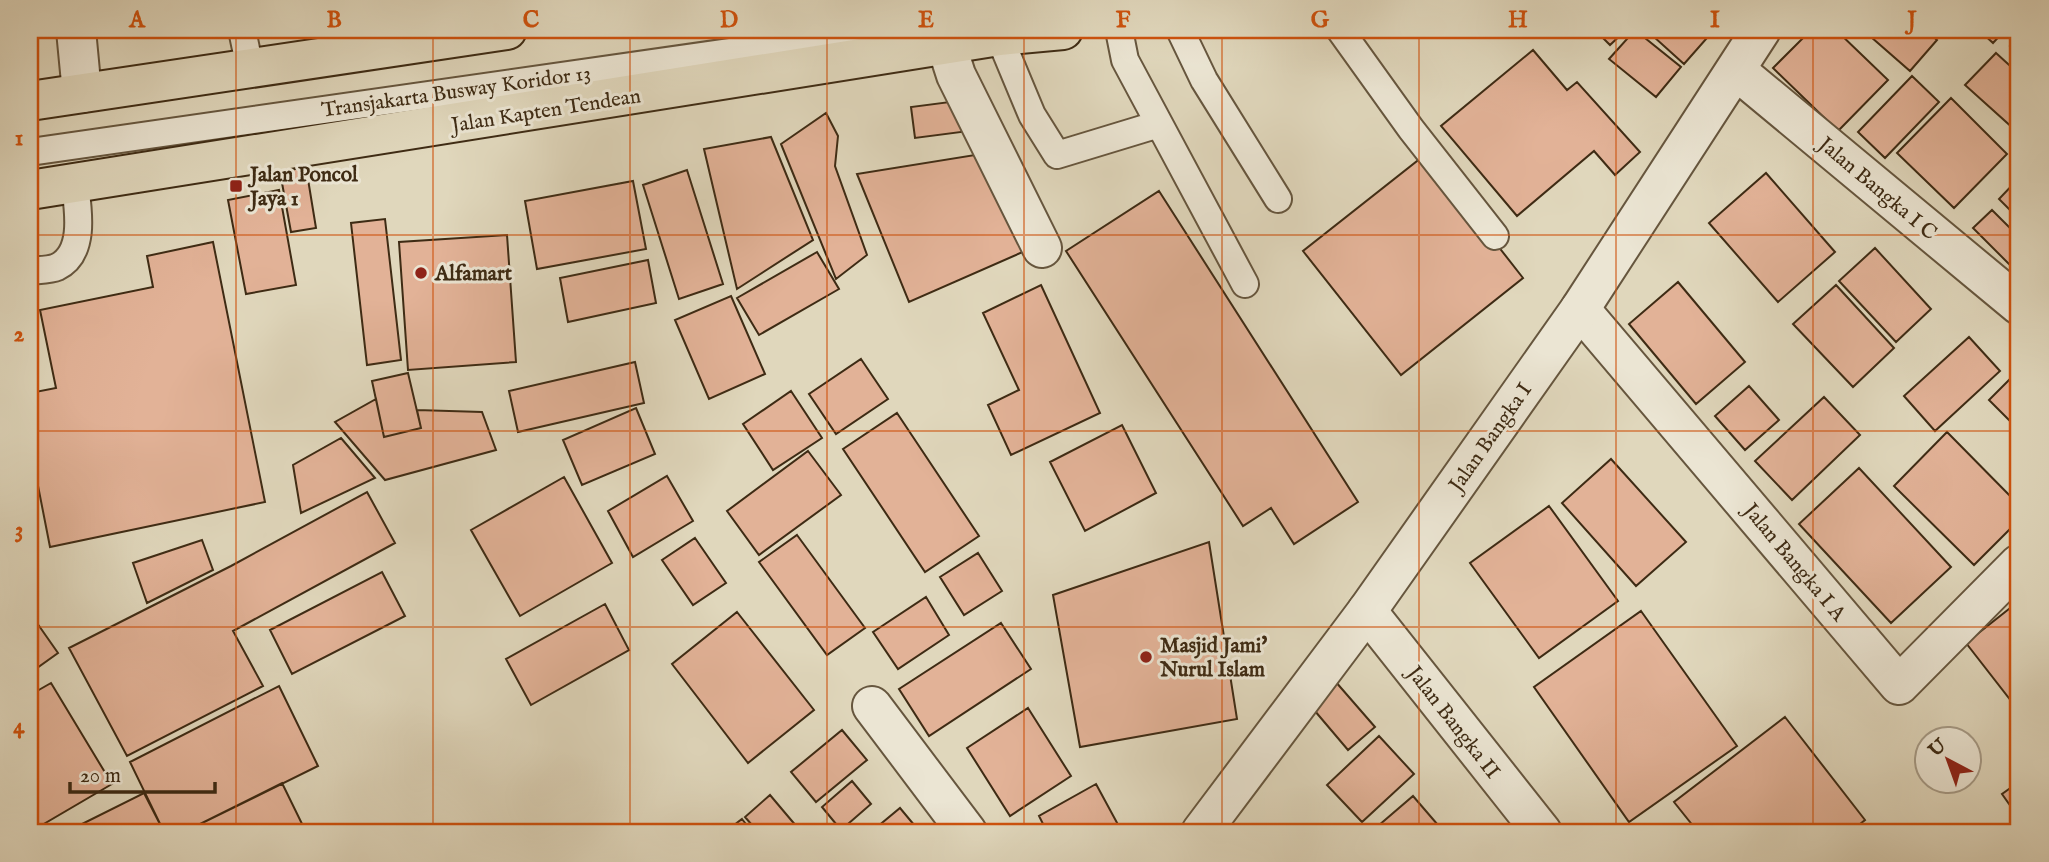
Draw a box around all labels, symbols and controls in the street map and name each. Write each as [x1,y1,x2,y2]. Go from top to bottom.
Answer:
text: A [128,6,146,35]
text: B [326,6,342,35]
text: C [523,6,540,35]
text: D [720,6,738,35]
text: E [918,6,934,35]
text: F [1116,6,1131,35]
text: G [1311,6,1330,35]
text: H [1508,6,1528,35]
text: I [1710,6,1720,35]
text: J [1904,6,1917,35]
street label: Transjakarta Busway Koridor 13 [320,60,593,125]
street label: Jalan Kapten Tendean [448,83,643,140]
text: 1 [15,124,23,153]
street label: Jalan Bangka I C [1811,130,1942,247]
place label: Jalan Poncol Jaya 1 [247,162,359,213]
marker: Jalan Poncol Jaya 1 [228,178,244,194]
place label: Alfamart [434,261,513,288]
marker: Alfamart [413,265,429,281]
text: 2 [14,320,25,349]
street label: Jalan Bangka I [1443,378,1539,499]
street label: Jalan Bangka I A [1735,497,1852,628]
text: 3 [15,516,23,545]
place label: Masjid Jami' Nurul Islam [1159,633,1267,684]
marker: Masjid Jami' Nurul Islam [1138,649,1154,665]
street label: Jalan Bangka II [1399,659,1505,785]
text: 4 [13,712,25,741]
north arrow [1912,726,1982,796]
text: U [1923,734,1953,764]
scale bar [70,750,215,794]
text: 20 m [80,763,121,790]

